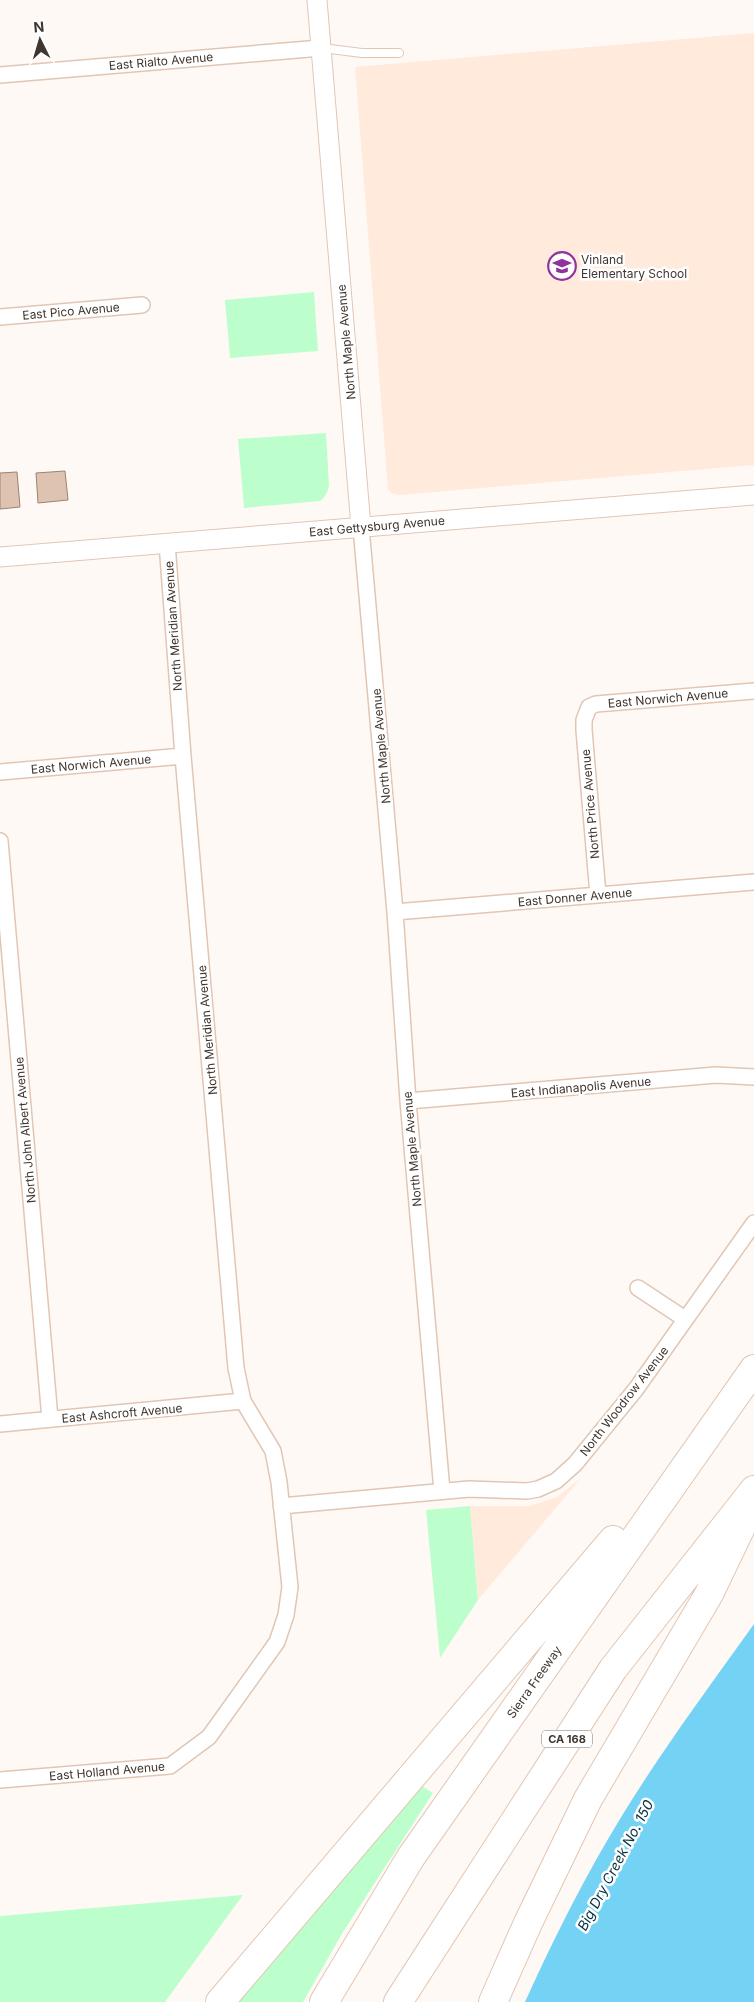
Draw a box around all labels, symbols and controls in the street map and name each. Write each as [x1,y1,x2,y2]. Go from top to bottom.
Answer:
north arrow [15,15,65,65]
text: N [33,18,45,35]
street label: East Rialto Avenue [108,49,214,73]
school or university icon: Vinland Elementary School [547,251,577,281]
place label: Vinland Elementary School [581,252,687,281]
street label: North Maple Avenue [333,284,359,400]
street label: East Pico Avenue [22,299,120,323]
street label: East Gettysburg Avenue [309,513,445,539]
street label: North Meridian Avenue [161,560,185,692]
street label: East Norwich Avenue [607,685,729,711]
street label: North Maple Avenue [368,688,394,804]
street label: North Price Avenue [578,749,602,859]
street label: East Norwich Avenue [30,751,152,777]
street label: East Donner Avenue [517,885,633,909]
street label: North Meridian Avenue [194,964,220,1096]
street label: North John Albert Avenue [11,1056,39,1204]
street label: East Indianapolis Avenue [510,1073,652,1101]
street label: North Maple Avenue [399,1091,425,1207]
street label: North Woodrow Avenue [577,1343,671,1459]
street label: East Ashcroft Avenue [61,1400,183,1426]
street label: Sierra Freeway [504,1643,565,1721]
road number: CA 168 [542,1730,592,1748]
street label: East Holland Avenue [48,1758,166,1784]
water label: Big Dry Creek No. 150 [573,1797,657,1933]

